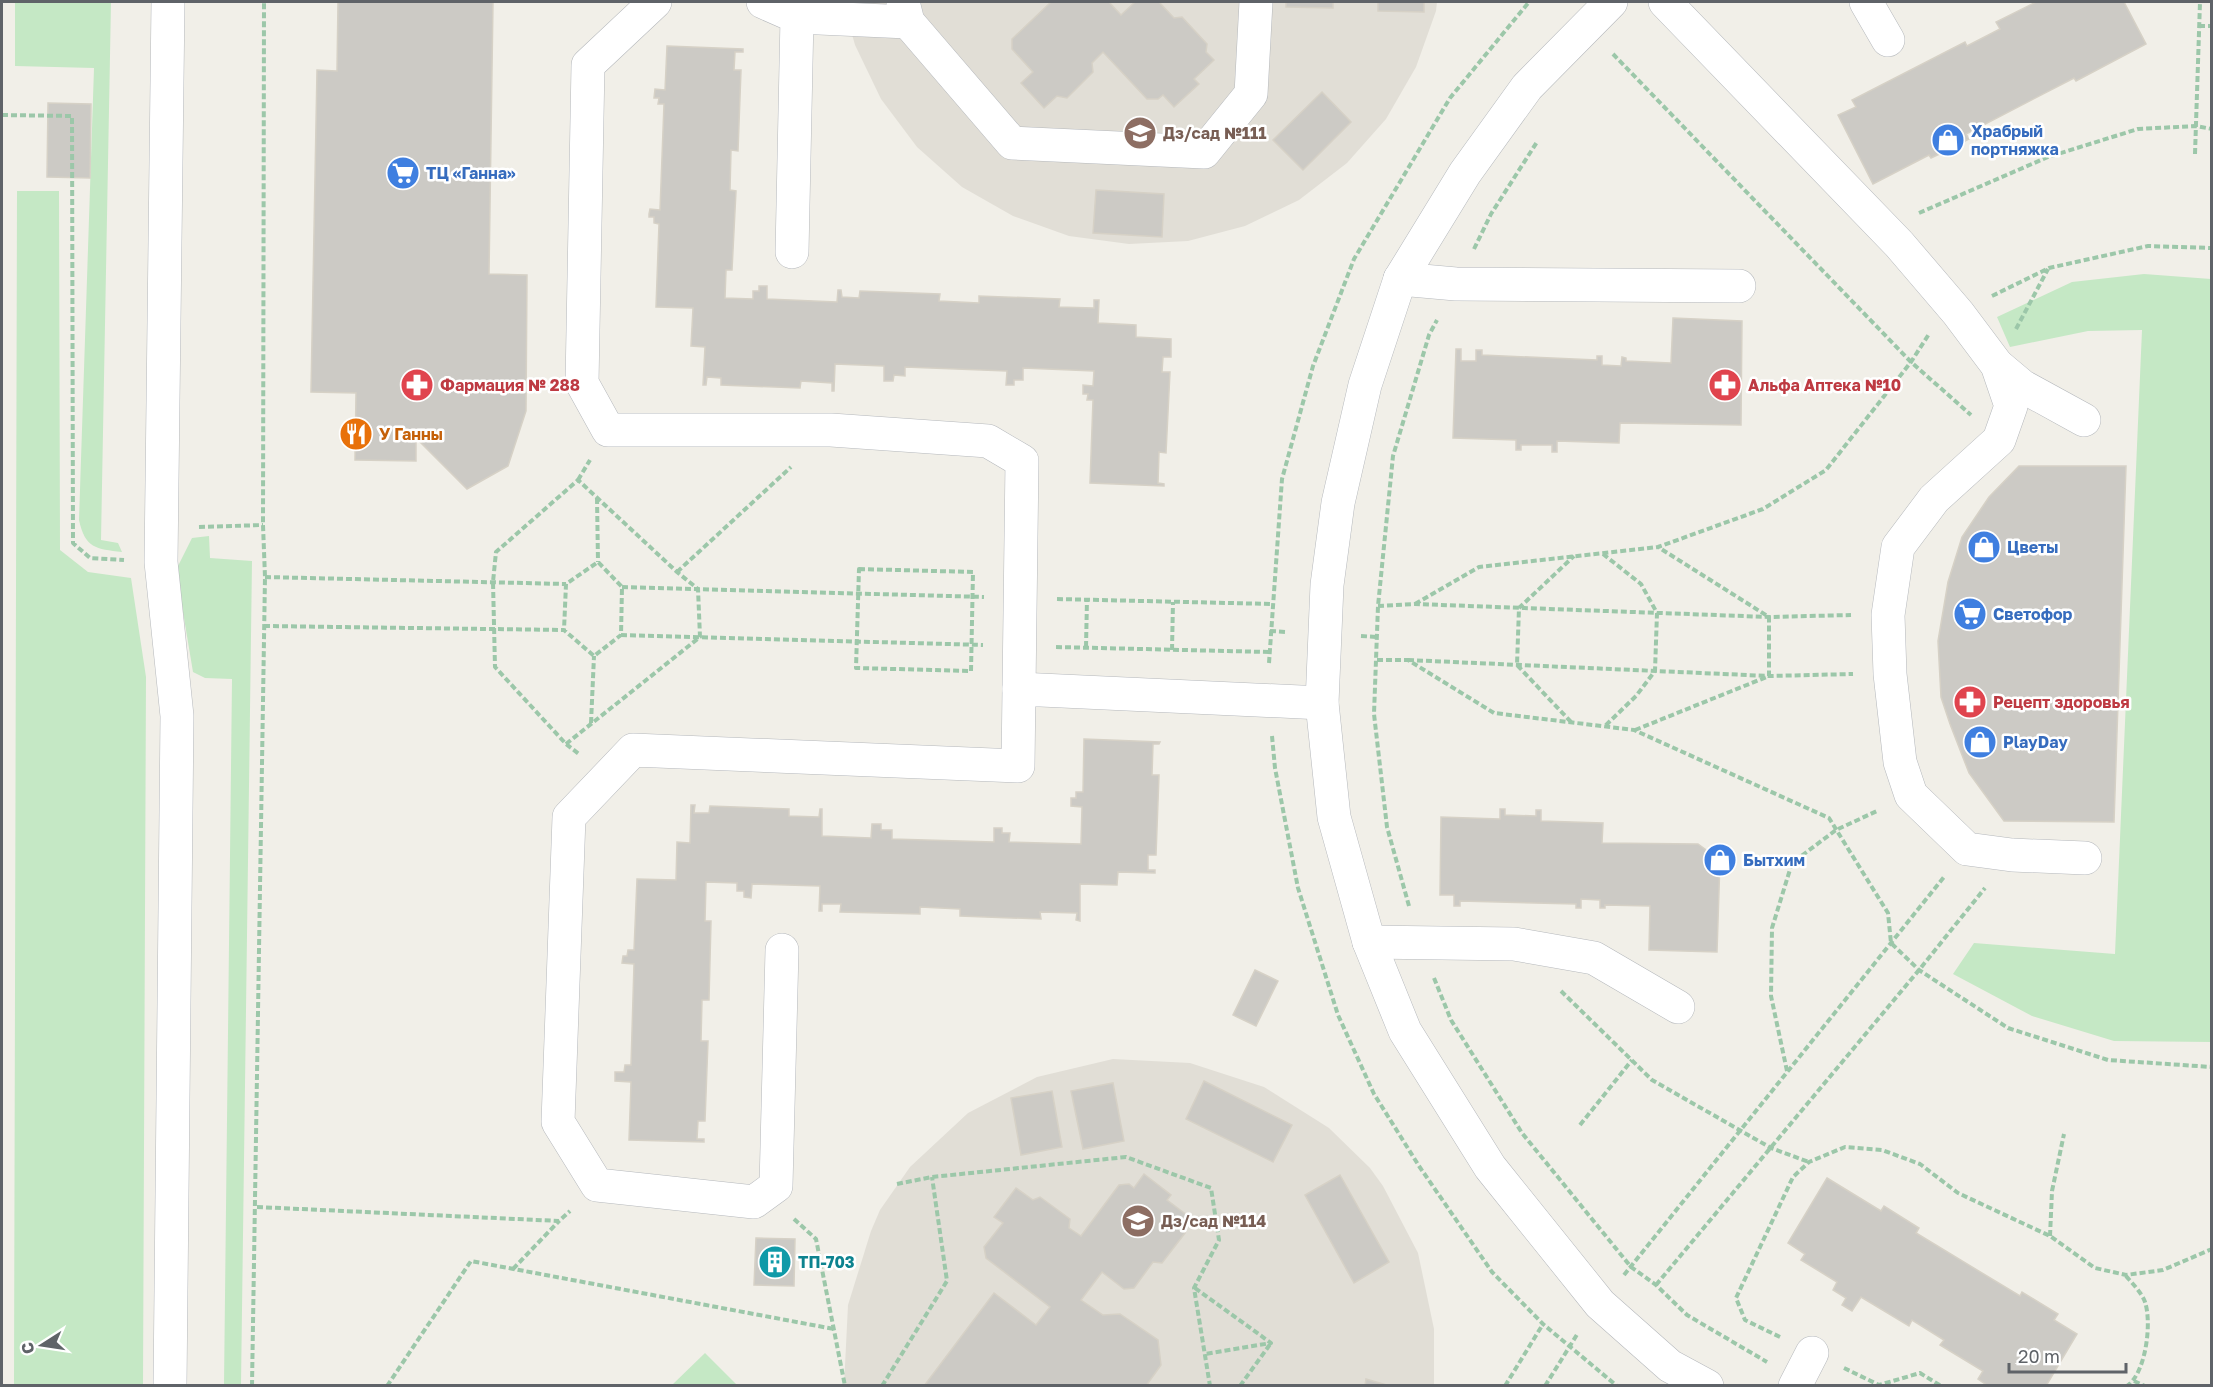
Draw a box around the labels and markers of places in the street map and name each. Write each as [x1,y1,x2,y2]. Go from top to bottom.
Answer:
school or university icon: Дз/сад №111 [1122,115,1158,151]
place label: Храбрый портняжка [1971,121,2059,159]
shop icon: Храбрый портняжка [1930,122,1966,158]
place label: Дз/сад №111 [1163,123,1267,143]
supermarket icon: ТЦ «Ганна» [385,155,421,191]
place label: ТЦ «Ганна» [426,163,516,183]
pharmacy icon: Фармация № 288 [399,367,435,403]
pharmacy icon: Альфа Аптека №10 [1707,367,1743,403]
place label: Фармация № 288 [440,375,580,395]
place label: Альфа Аптека №10 [1748,375,1901,395]
restaurant icon: У Ганны [338,416,374,452]
place label: У Ганны [379,424,443,444]
shop icon: Цветы [1966,529,2002,565]
place label: Цветы [2007,537,2058,557]
supermarket icon: Светофор [1952,596,1988,632]
place label: Светофор [1993,604,2073,624]
pharmacy icon: Рецепт здоровья [1952,684,1988,720]
place label: Рецепт здоровья [1993,692,2130,712]
shop icon: PlayDay [1962,724,1998,760]
place label: PlayDay [2003,732,2068,752]
shop icon: Бытхим [1702,842,1738,878]
place label: Бытхим [1743,850,1805,870]
school or university icon: Дз/сад №114 [1120,1203,1156,1239]
place label: Дз/сад №114 [1161,1211,1266,1231]
building icon: ТП-703 [757,1244,793,1280]
place label: ТП-703 [798,1252,855,1272]

